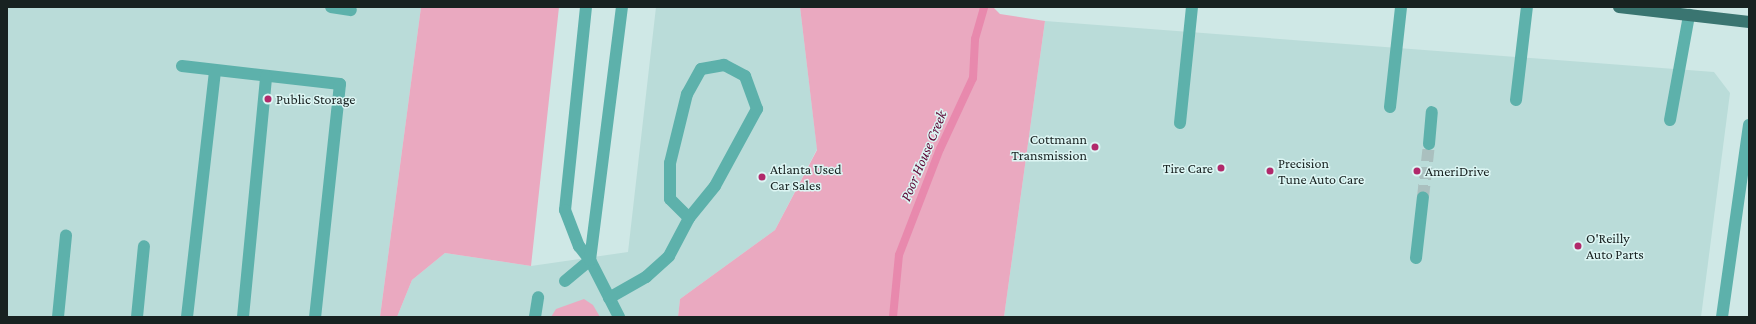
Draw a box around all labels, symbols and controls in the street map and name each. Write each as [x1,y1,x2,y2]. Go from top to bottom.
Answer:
place label: Public Storage [276,91,355,107]
marker: Public Storage [263,94,273,104]
water label: Poor House Creek [897,108,951,204]
place label: Cottmann Transmission [1011,131,1087,164]
marker: Cottmann Transmission [1090,142,1100,152]
place label: Precision Tune Auto Care [1278,155,1364,188]
place label: Tire Care [1163,160,1213,176]
place label: Atlanta Used Car Sales [770,161,842,194]
marker: Tire Care [1216,163,1226,173]
place label: AmeriDrive [1425,163,1489,179]
marker: Precision Tune Auto Care [1265,166,1275,176]
marker: AmeriDrive [1412,166,1422,176]
marker: Atlanta Used Car Sales [757,172,767,182]
place label: O'Reilly Auto Parts [1586,230,1644,262]
marker: O'Reilly Auto Parts [1573,241,1583,251]

